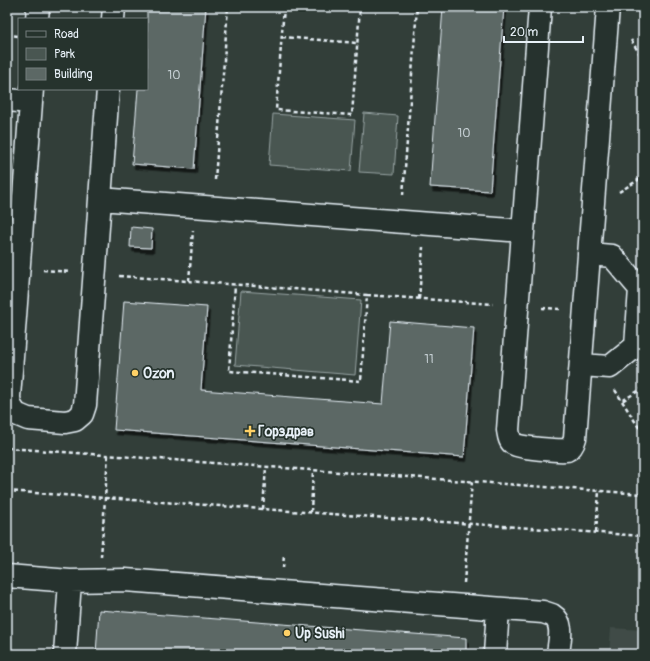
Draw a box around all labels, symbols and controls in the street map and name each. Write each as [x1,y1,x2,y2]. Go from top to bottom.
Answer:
legend [18,18,148,90]
scale bar [504,18,583,44]
text: 20 m [510,25,539,40]
text: Road [54,27,79,42]
text: Park [54,47,75,62]
text: Building [54,67,93,82]
house number: 10 [168,68,180,83]
house number: 10 [458,126,470,141]
house number: 11 [424,352,434,367]
place label: Ozon [143,365,175,382]
marker: Ozon [130,368,140,378]
place label: Горздрав [258,423,314,440]
marker: Горздрав [245,426,255,436]
place label: Up Sushi [295,625,345,642]
marker: Up Sushi [282,628,292,638]

